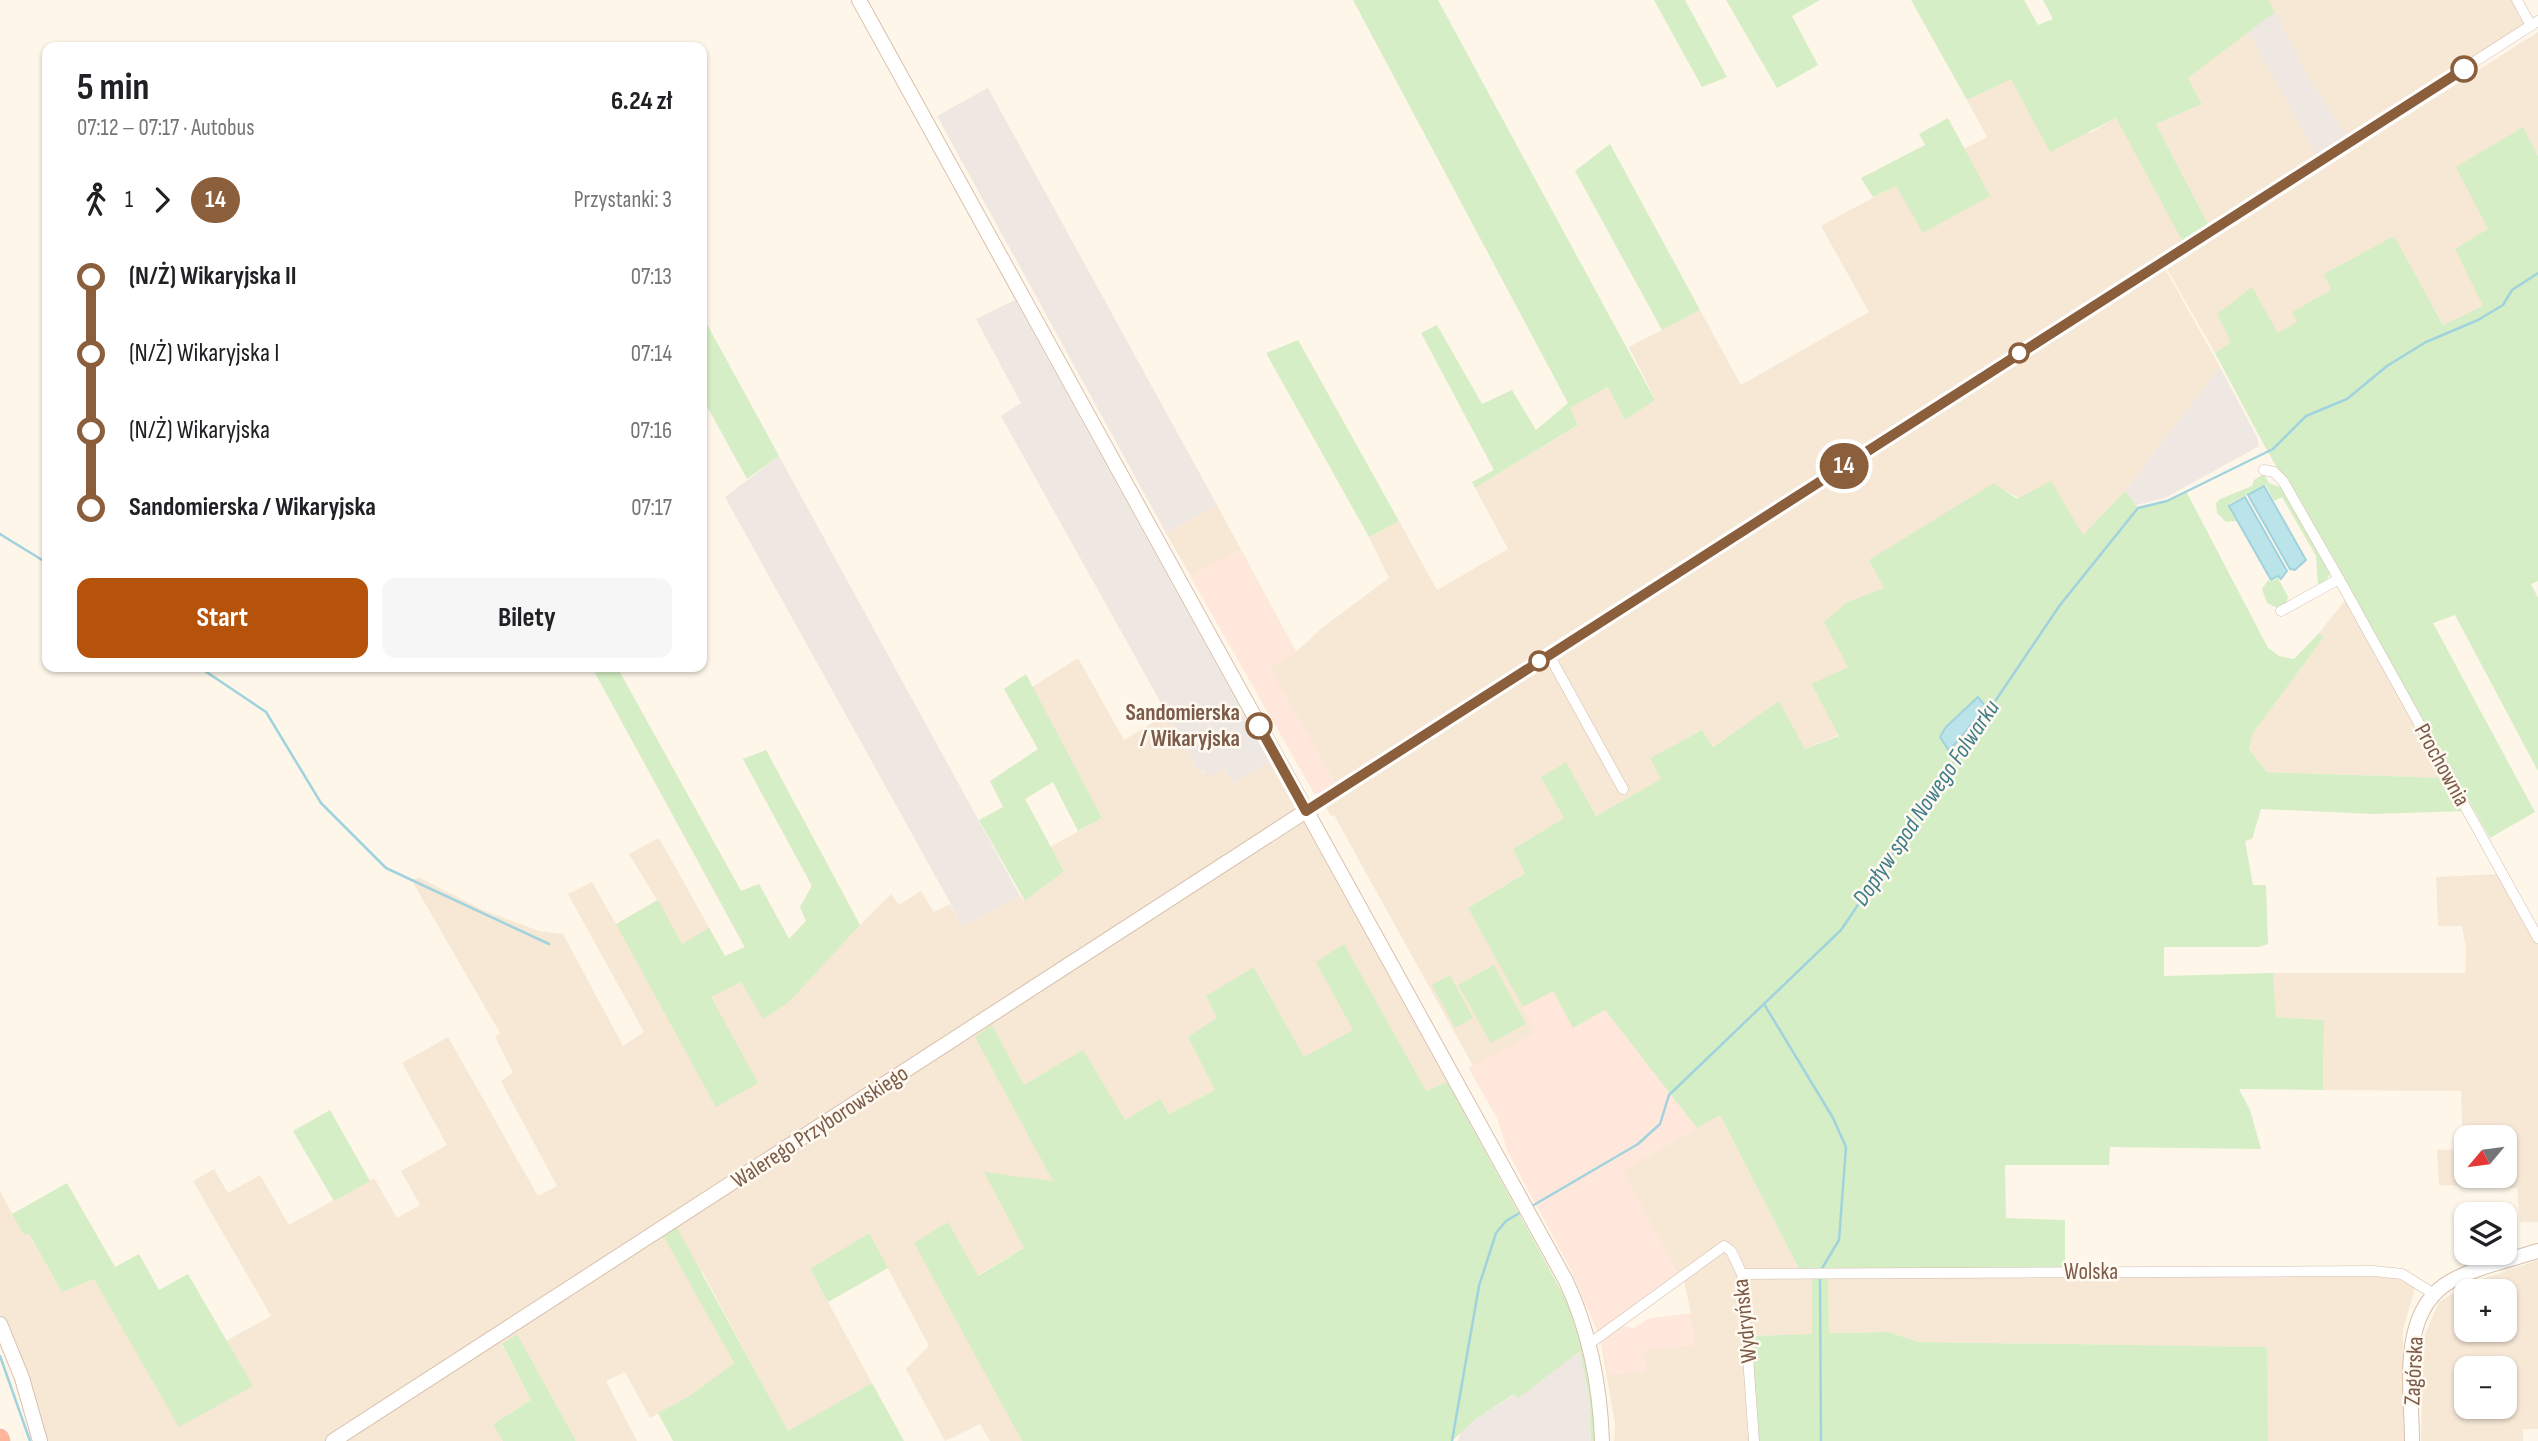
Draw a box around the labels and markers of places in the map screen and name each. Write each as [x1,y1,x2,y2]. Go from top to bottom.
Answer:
unlabelled marker [2451,56,2477,82]
unlabelled marker [2009,343,2029,363]
unlabelled marker [1529,651,1549,671]
place label: Sandomierska / Wikaryjska [1125,699,1240,753]
marker: Sandomierska / Wikaryjska [1246,713,1272,739]

